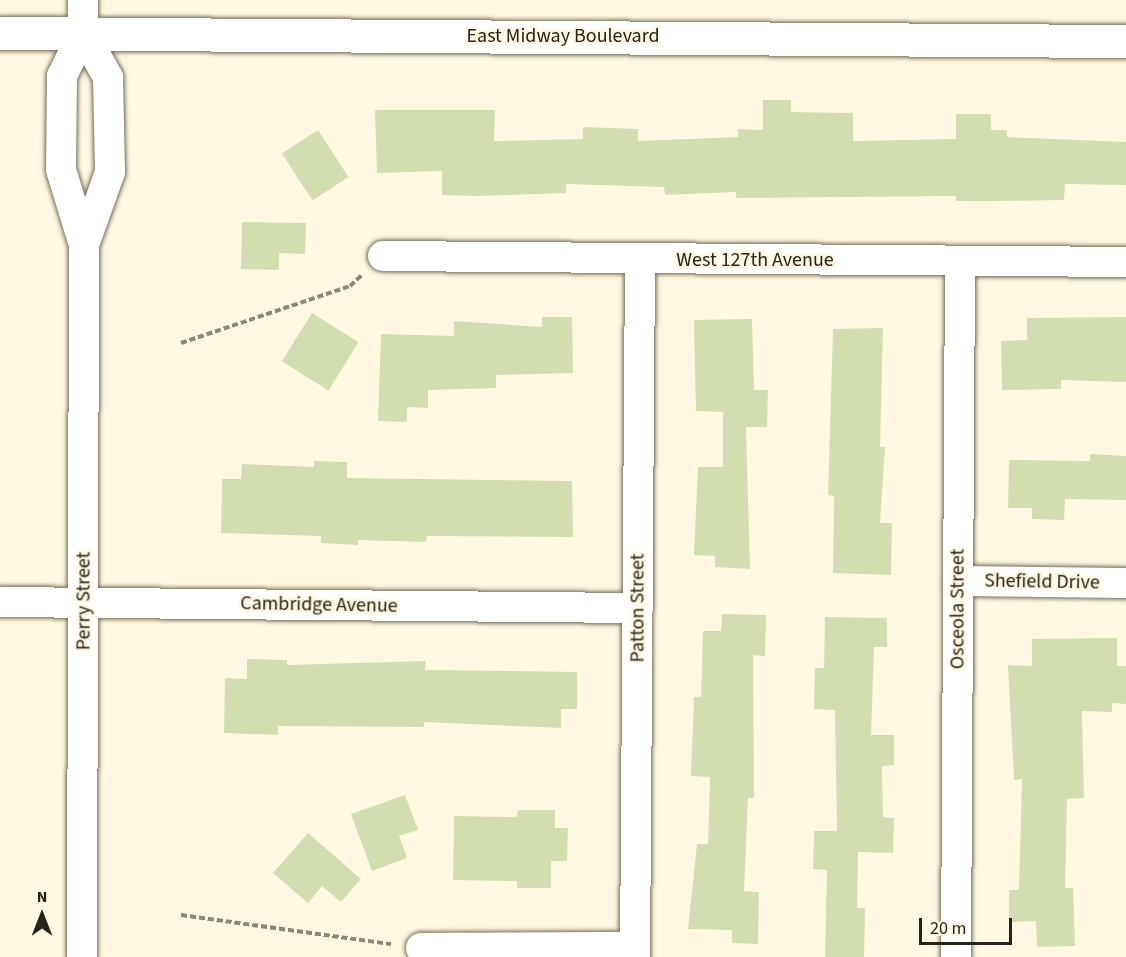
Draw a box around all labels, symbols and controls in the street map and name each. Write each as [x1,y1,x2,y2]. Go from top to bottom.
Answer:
street label: East Midway Boulevard [467,24,659,48]
street label: West 127th Avenue [676,248,834,272]
street label: Osceola Street [946,549,970,669]
street label: Perry Street [72,552,96,650]
street label: Patton Street [626,553,650,663]
street label: Shefield Drive [984,569,1100,595]
street label: Cambridge Avenue [240,592,398,618]
north arrow [12,885,72,945]
text: N [37,886,47,908]
scale bar [922,906,1015,944]
text: 20 m [930,916,966,941]

